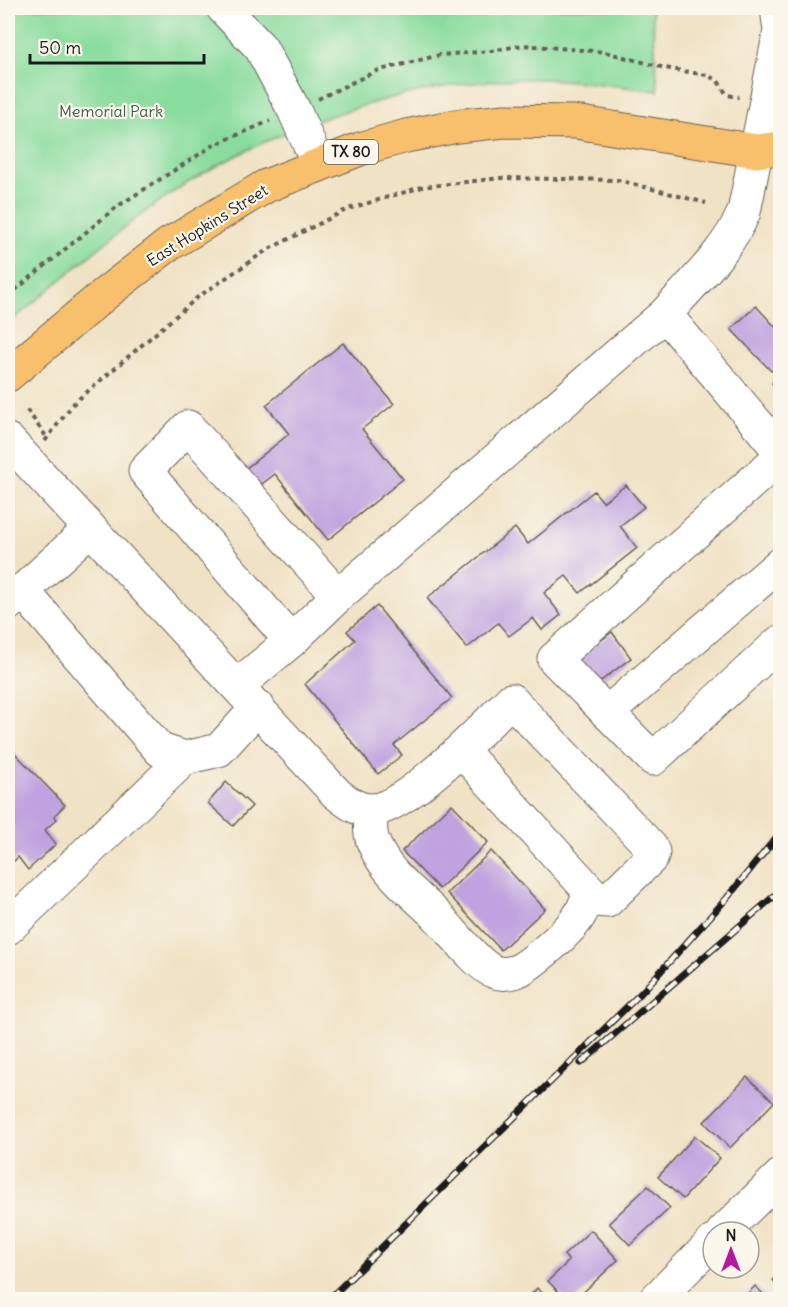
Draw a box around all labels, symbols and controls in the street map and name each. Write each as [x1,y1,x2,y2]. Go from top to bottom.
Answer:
scale bar [30,27,204,65]
text: 50 m [39,36,81,59]
park label: Memorial Park [59,101,163,121]
road number: TX 80 [324,140,378,164]
street label: East Hopkins Street [143,179,272,270]
north arrow [701,1220,761,1280]
text: N [725,1225,737,1245]

